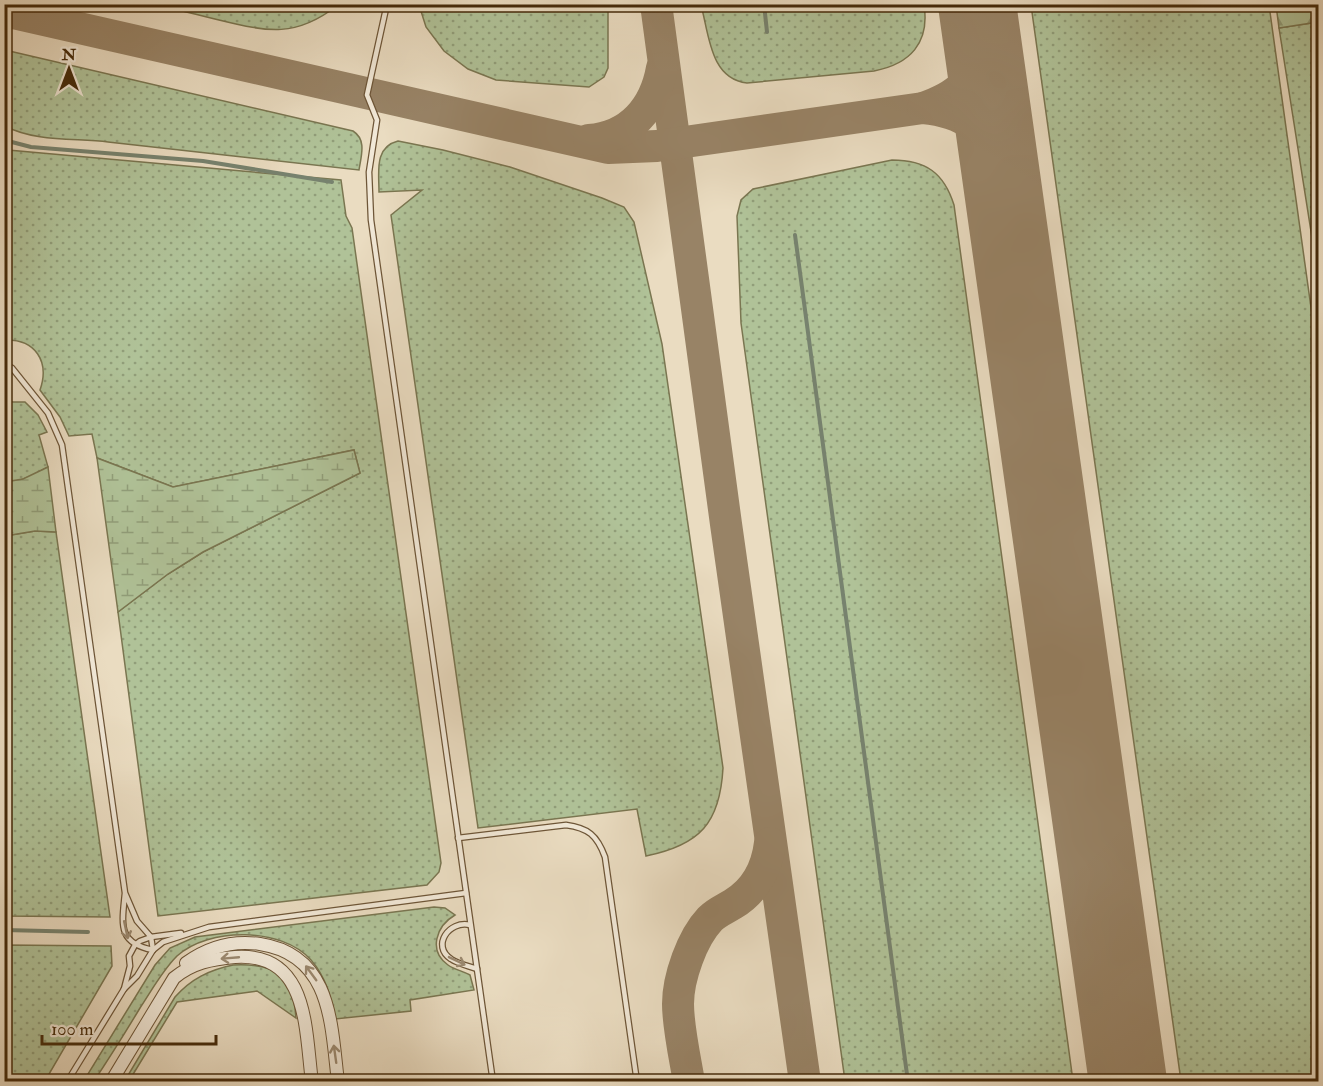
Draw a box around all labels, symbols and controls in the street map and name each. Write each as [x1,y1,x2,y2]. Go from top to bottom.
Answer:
north arrow [39,39,99,99]
text: N [61,45,77,65]
one-way arrow [121,920,132,940]
one-way arrow [221,953,241,964]
one-way arrow [448,956,466,968]
one-way arrow [305,965,318,981]
scale bar [42,1008,216,1046]
text: 100 m [51,1018,94,1041]
one-way arrow [329,1045,340,1065]

